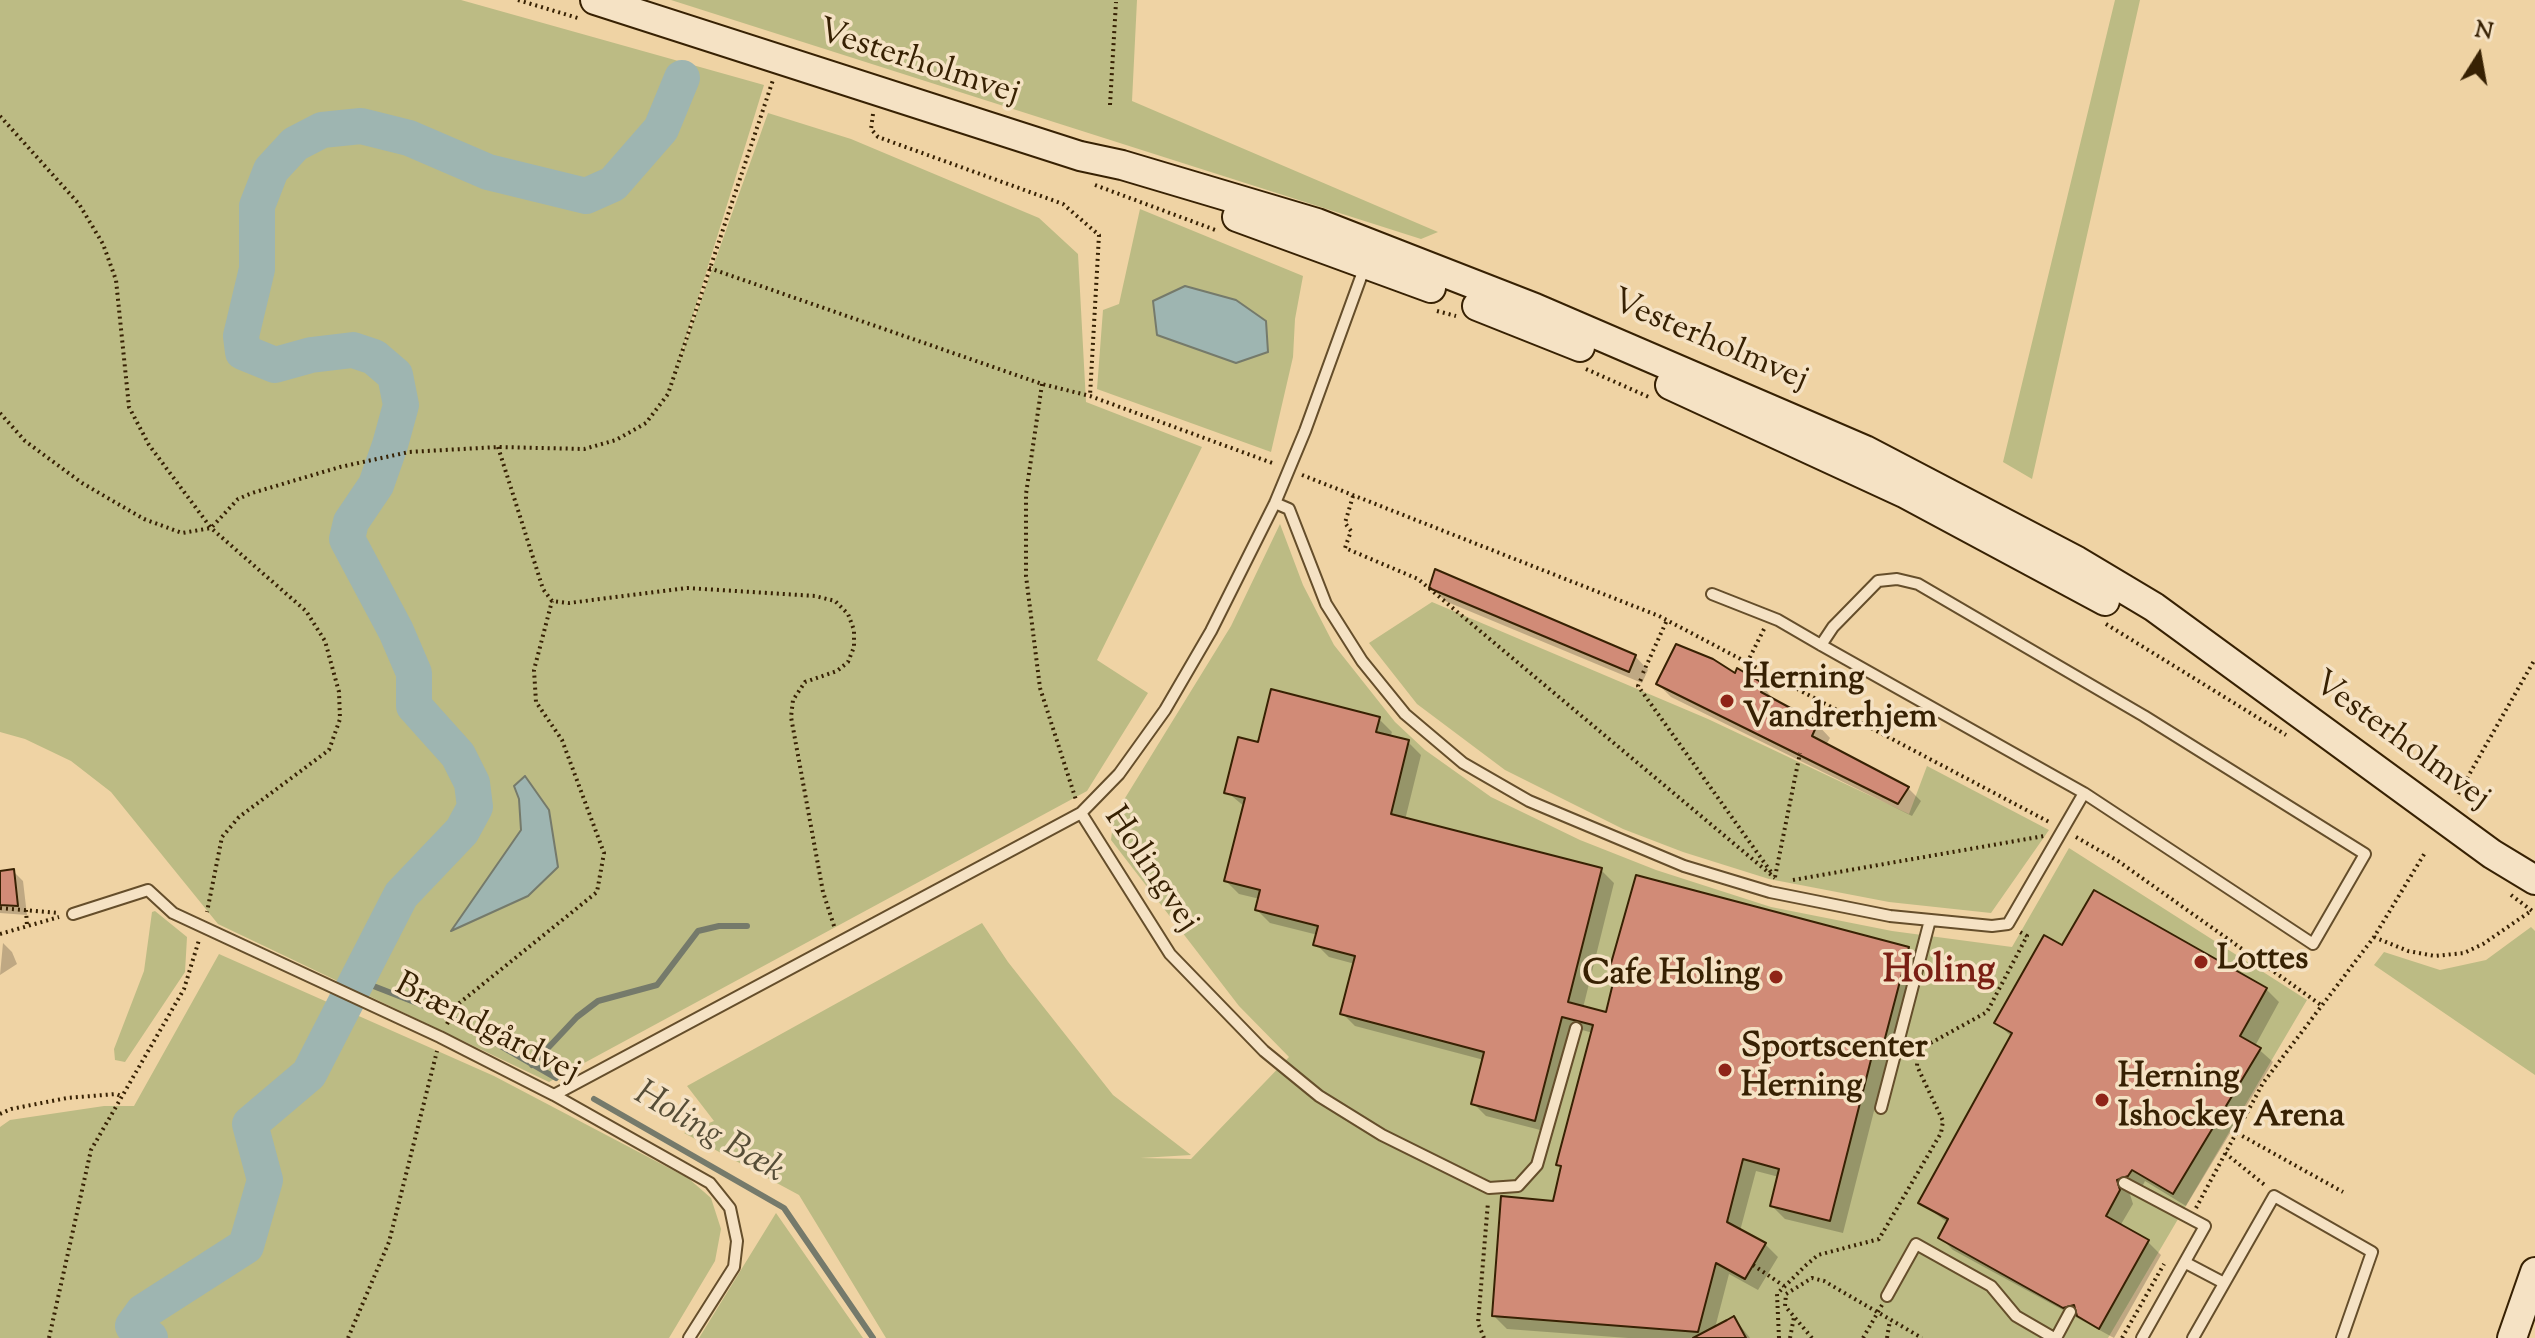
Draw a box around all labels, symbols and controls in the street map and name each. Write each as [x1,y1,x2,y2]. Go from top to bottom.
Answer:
street label: Vesterholmvej [812,13,1024,117]
text: N [2472,15,2495,50]
north arrow [2439,16,2519,96]
street label: Vesterholmvej [1604,283,1814,403]
place label: Herning Vandrerhjem [1743,661,1937,740]
street label: Vesterholmvej [2303,665,2497,821]
marker: Herning Vandrerhjem [1718,692,1736,710]
street label: Holingvej [1092,800,1206,942]
place label: Lottes [2217,942,2308,982]
district label: Holing [1883,952,1995,998]
marker: Lottes [2192,953,2210,971]
place label: Cafe Holing [1582,957,1760,997]
street label: Brændgårdvej [386,967,586,1095]
marker: Cafe Holing [1767,968,1785,986]
place label: Sportscenter Herning [1741,1030,1928,1110]
place label: Herning Ishockey Arena [2118,1060,2345,1140]
marker: Sportscenter Herning [1716,1061,1734,1079]
water label: Holing Bæk [625,1075,791,1195]
marker: Herning Ishockey Arena [2093,1091,2111,1109]

